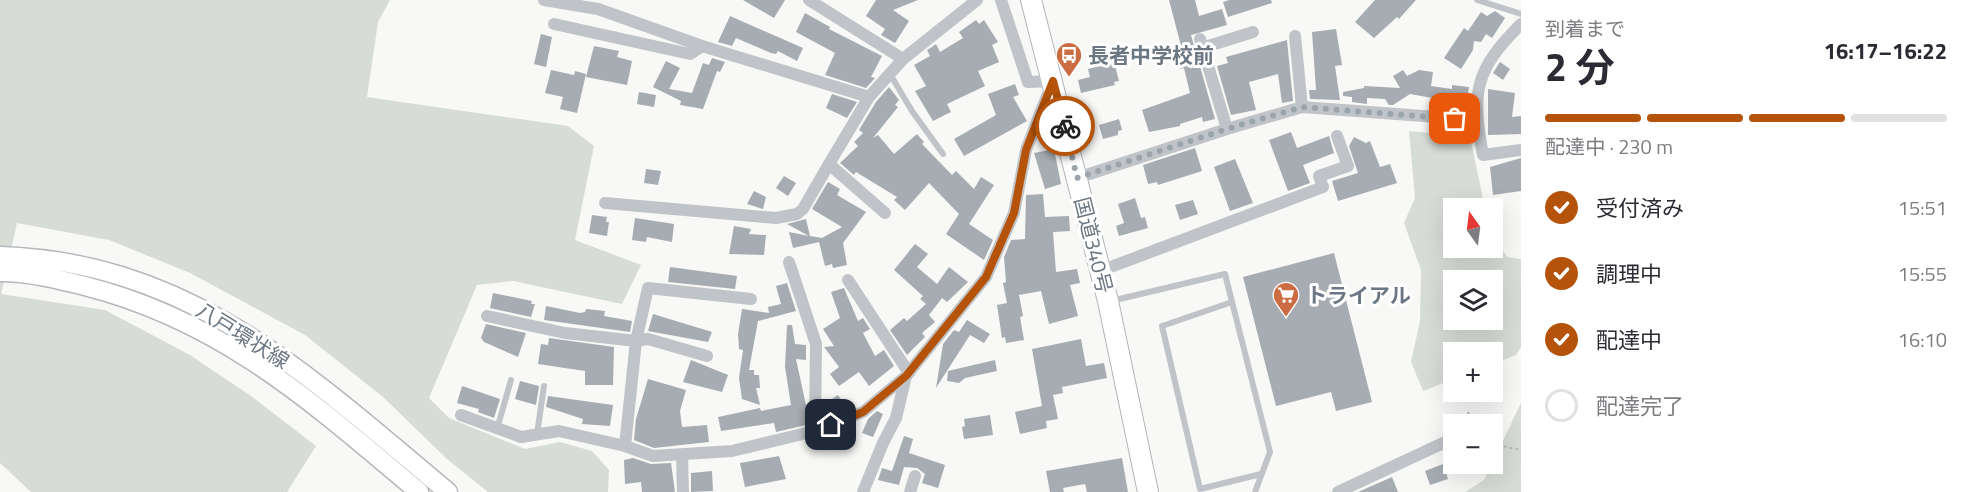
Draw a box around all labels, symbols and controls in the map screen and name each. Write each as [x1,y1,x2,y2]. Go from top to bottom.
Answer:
text: 到着まで [1545,13,1625,44]
text: 16:17–16:22 [1824,34,1947,68]
text: 2 分 [1545,37,1614,96]
place label: 長者中学校前 [1088,39,1214,71]
bus stop icon: 長者中学校前 [1054,40,1084,78]
pin [1429,93,1480,144]
courier [1035,96,1095,156]
icon: bag [1438,102,1471,135]
icon: bike [1049,110,1082,143]
text: 配達中 · 230 m [1545,131,1673,162]
icon: check [1545,191,1578,224]
text: 受付済み [1596,191,1684,225]
text: 15:51 [1898,192,1947,223]
street label: 国道340号 [1067,193,1121,297]
north arrow [1443,198,1503,258]
map controls [1443,198,1503,474]
icon: check [1545,257,1578,290]
text: 調理中 [1596,257,1662,291]
text: 15:55 [1898,258,1947,289]
button: layers [1443,270,1503,330]
place label: トライアル [1306,279,1411,311]
supermarket icon: トライアル [1271,280,1301,318]
street label: 八戸環状線 [190,294,296,376]
icon: check [1545,323,1578,356]
text: 配達中 [1596,323,1662,357]
text: 16:10 [1898,324,1947,355]
button: + [1443,342,1503,402]
text: 配達完了 [1596,389,1684,423]
pin [805,399,856,450]
icon: home [814,408,847,441]
button: − [1443,414,1503,474]

